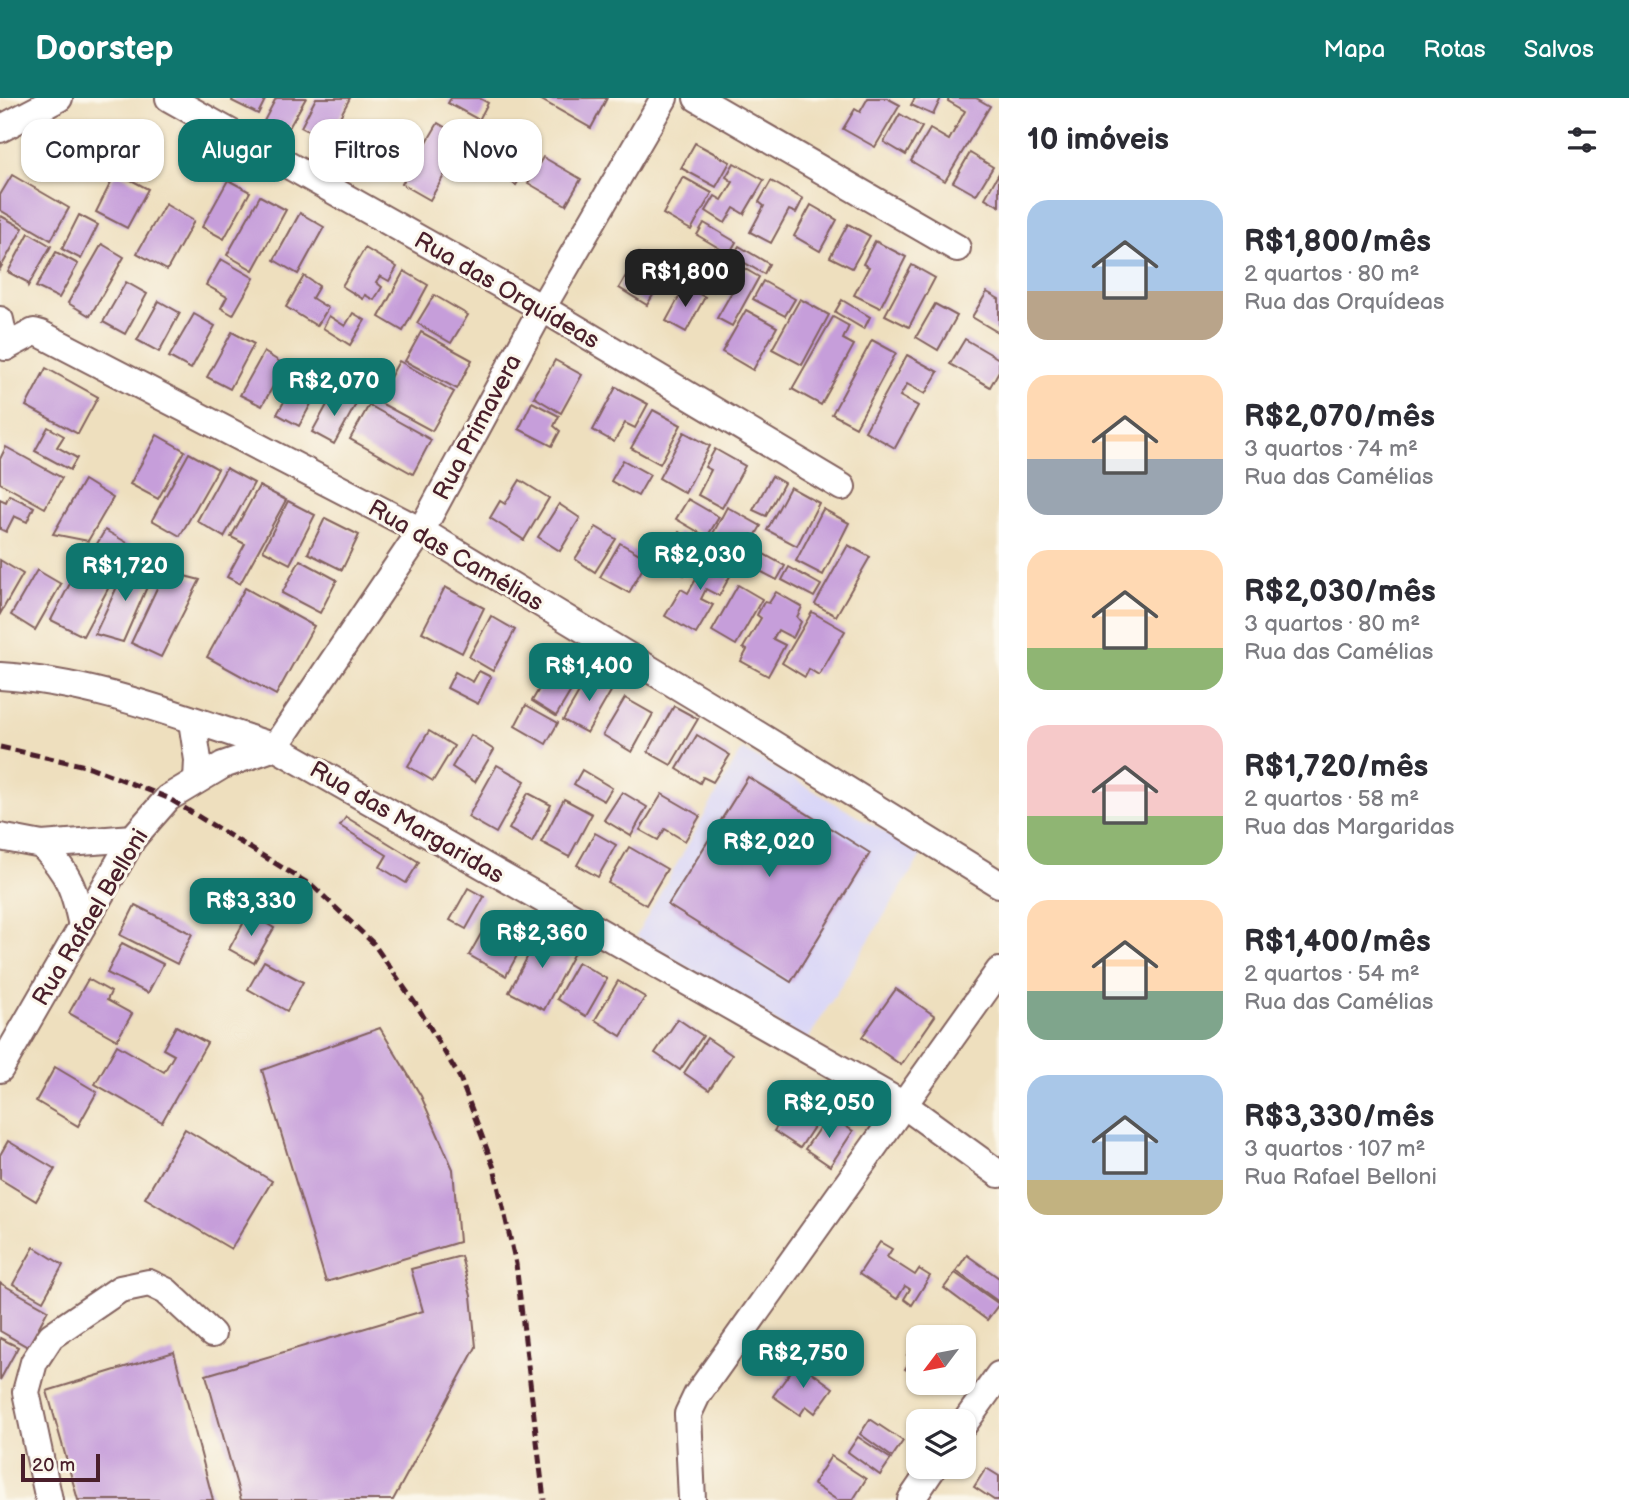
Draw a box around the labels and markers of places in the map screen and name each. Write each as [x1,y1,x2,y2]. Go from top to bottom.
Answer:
pin: R$1,800 [620,250,750,309]
pin: R$2,070 [269,358,399,418]
pin: R$2,030 [635,532,765,592]
pin: R$1,720 [60,544,190,603]
pin: R$1,400 [524,644,654,703]
pin: R$2,020 [704,820,834,879]
pin: R$3,330 [186,878,316,938]
pin: R$2,360 [477,910,607,970]
pin: R$2,050 [764,1080,894,1140]
pin: R$2,750 [738,1330,868,1390]

